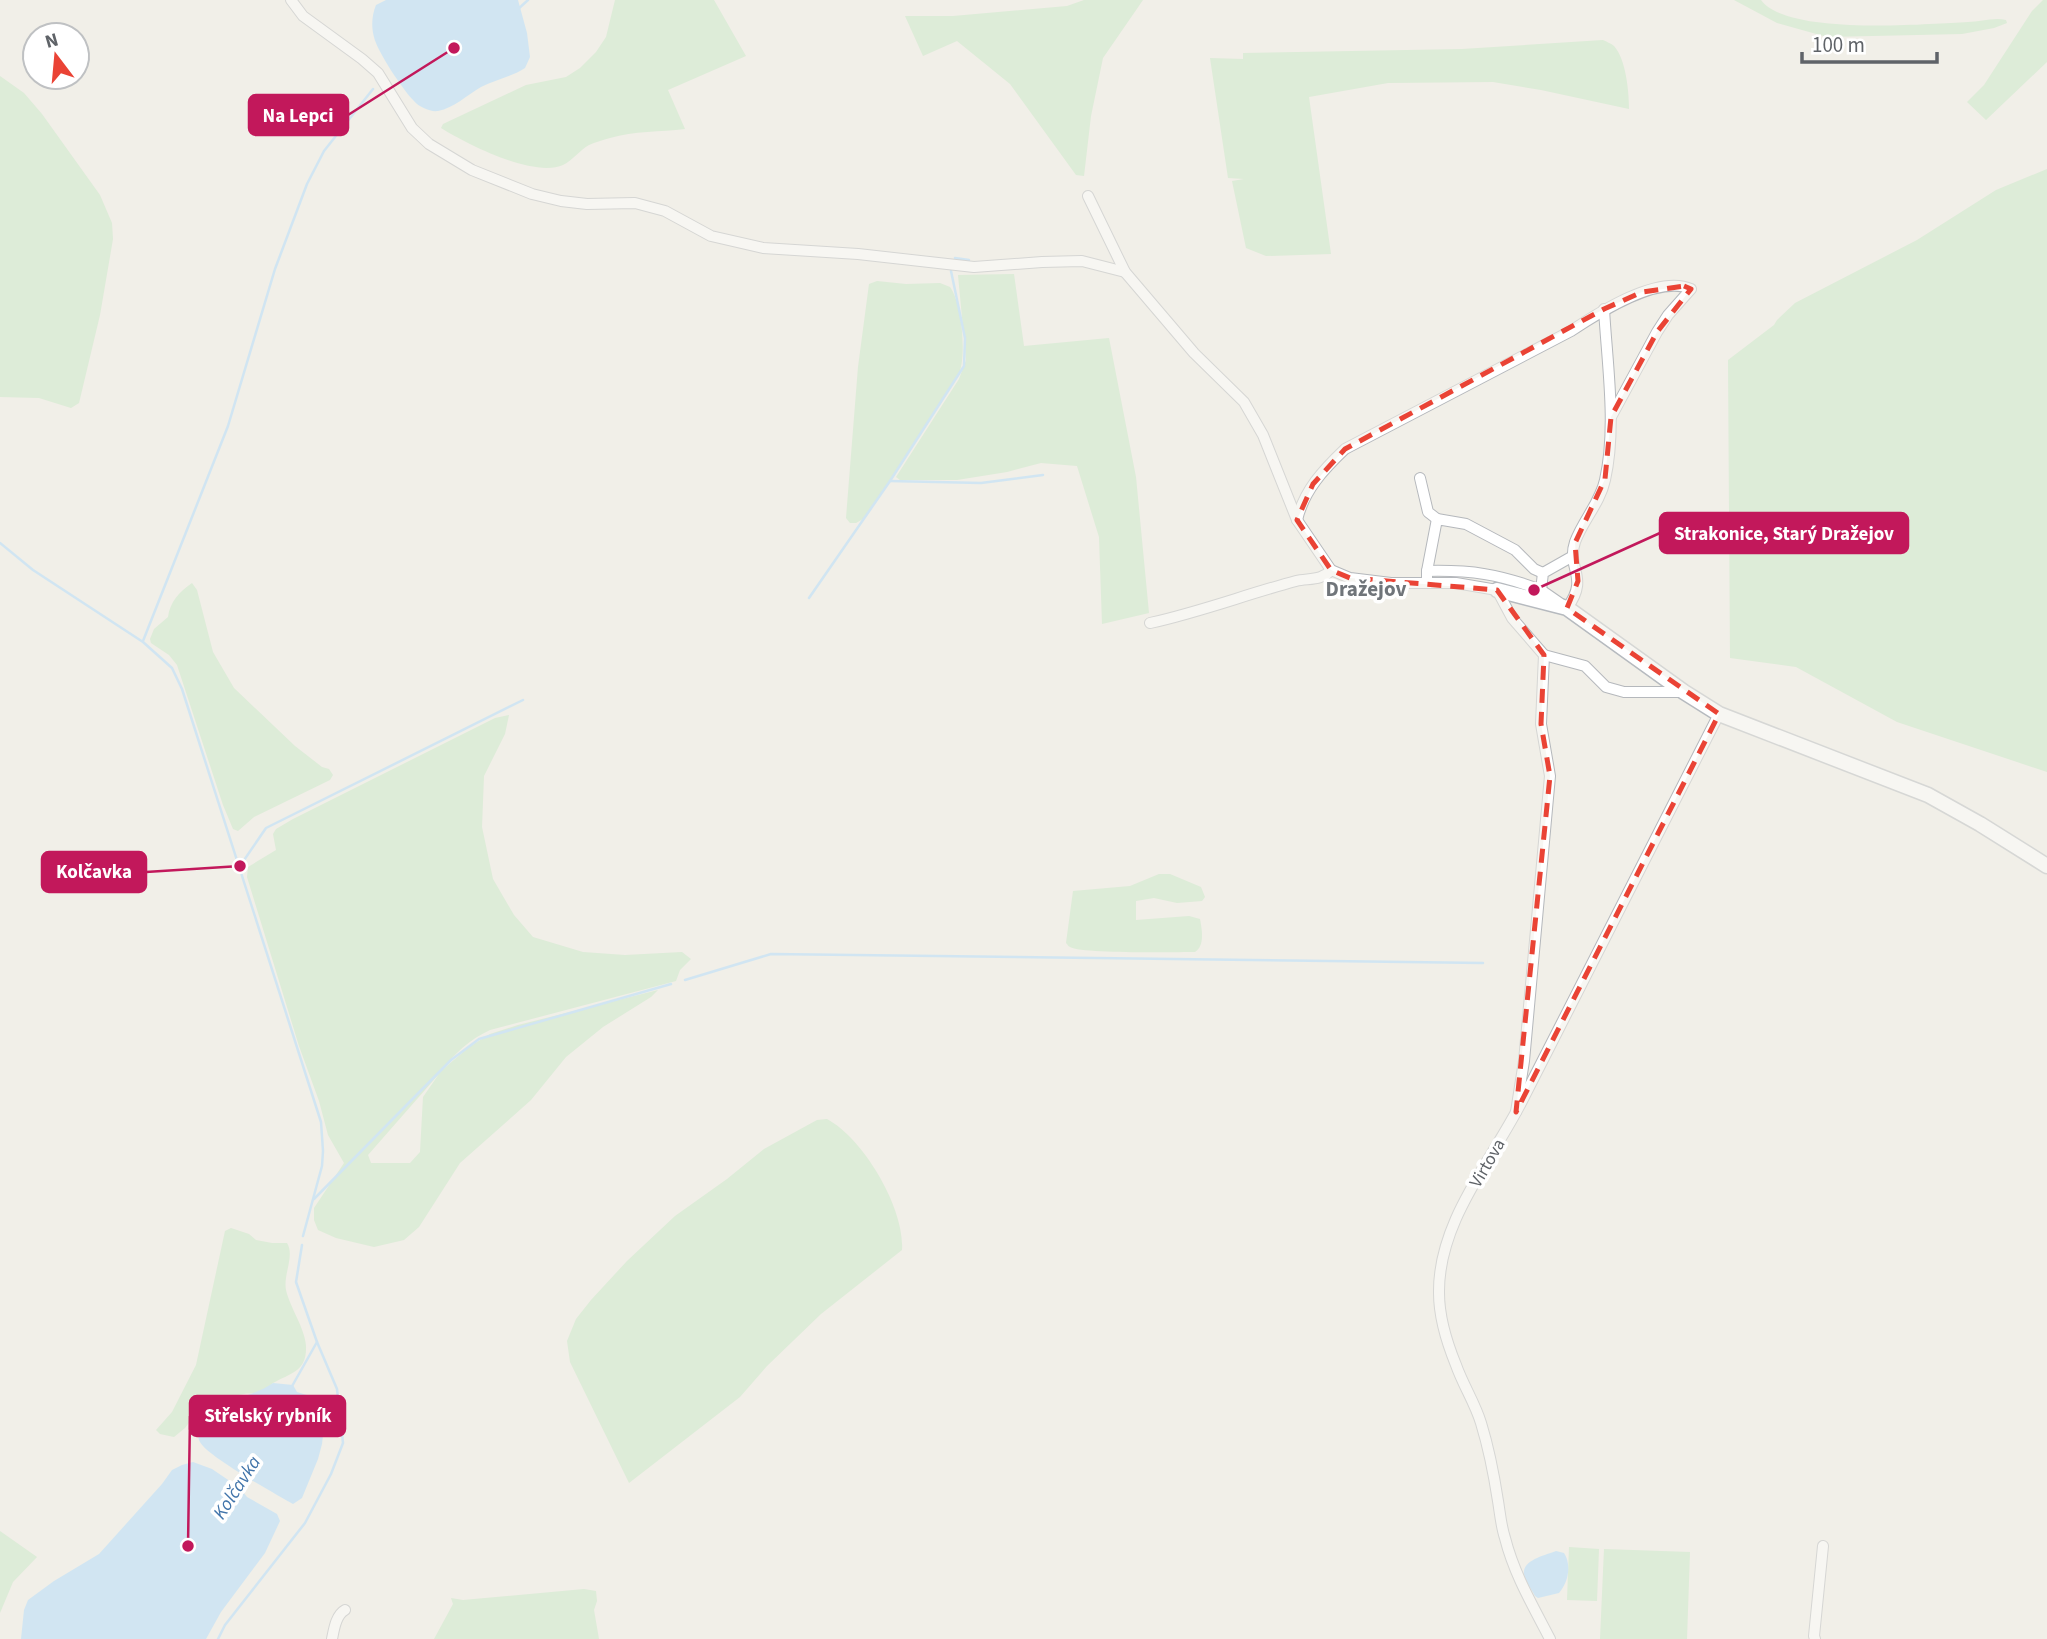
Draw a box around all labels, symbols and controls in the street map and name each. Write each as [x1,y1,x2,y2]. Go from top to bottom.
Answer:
north arrow [21,21,91,91]
scale bar [1802,21,1937,65]
text: N [42,26,62,56]
text: 100 m [1812,30,1865,60]
callout: Na Lepci [249,95,348,135]
text: Na Lepci [263,103,333,130]
callout: Strakonice, Starý Dražejov [1660,513,1908,553]
text: Strakonice, Starý Dražejov [1674,521,1894,548]
district label: Dražejov [1326,574,1406,604]
callout: Kolčavka [42,852,146,892]
text: Kolčavka [56,859,132,886]
street label: Virtova [1463,1134,1511,1192]
callout: Střelský rybník [190,1396,345,1436]
text: Střelský rybník [204,1403,332,1430]
water label: Kolčavka [207,1451,268,1525]

